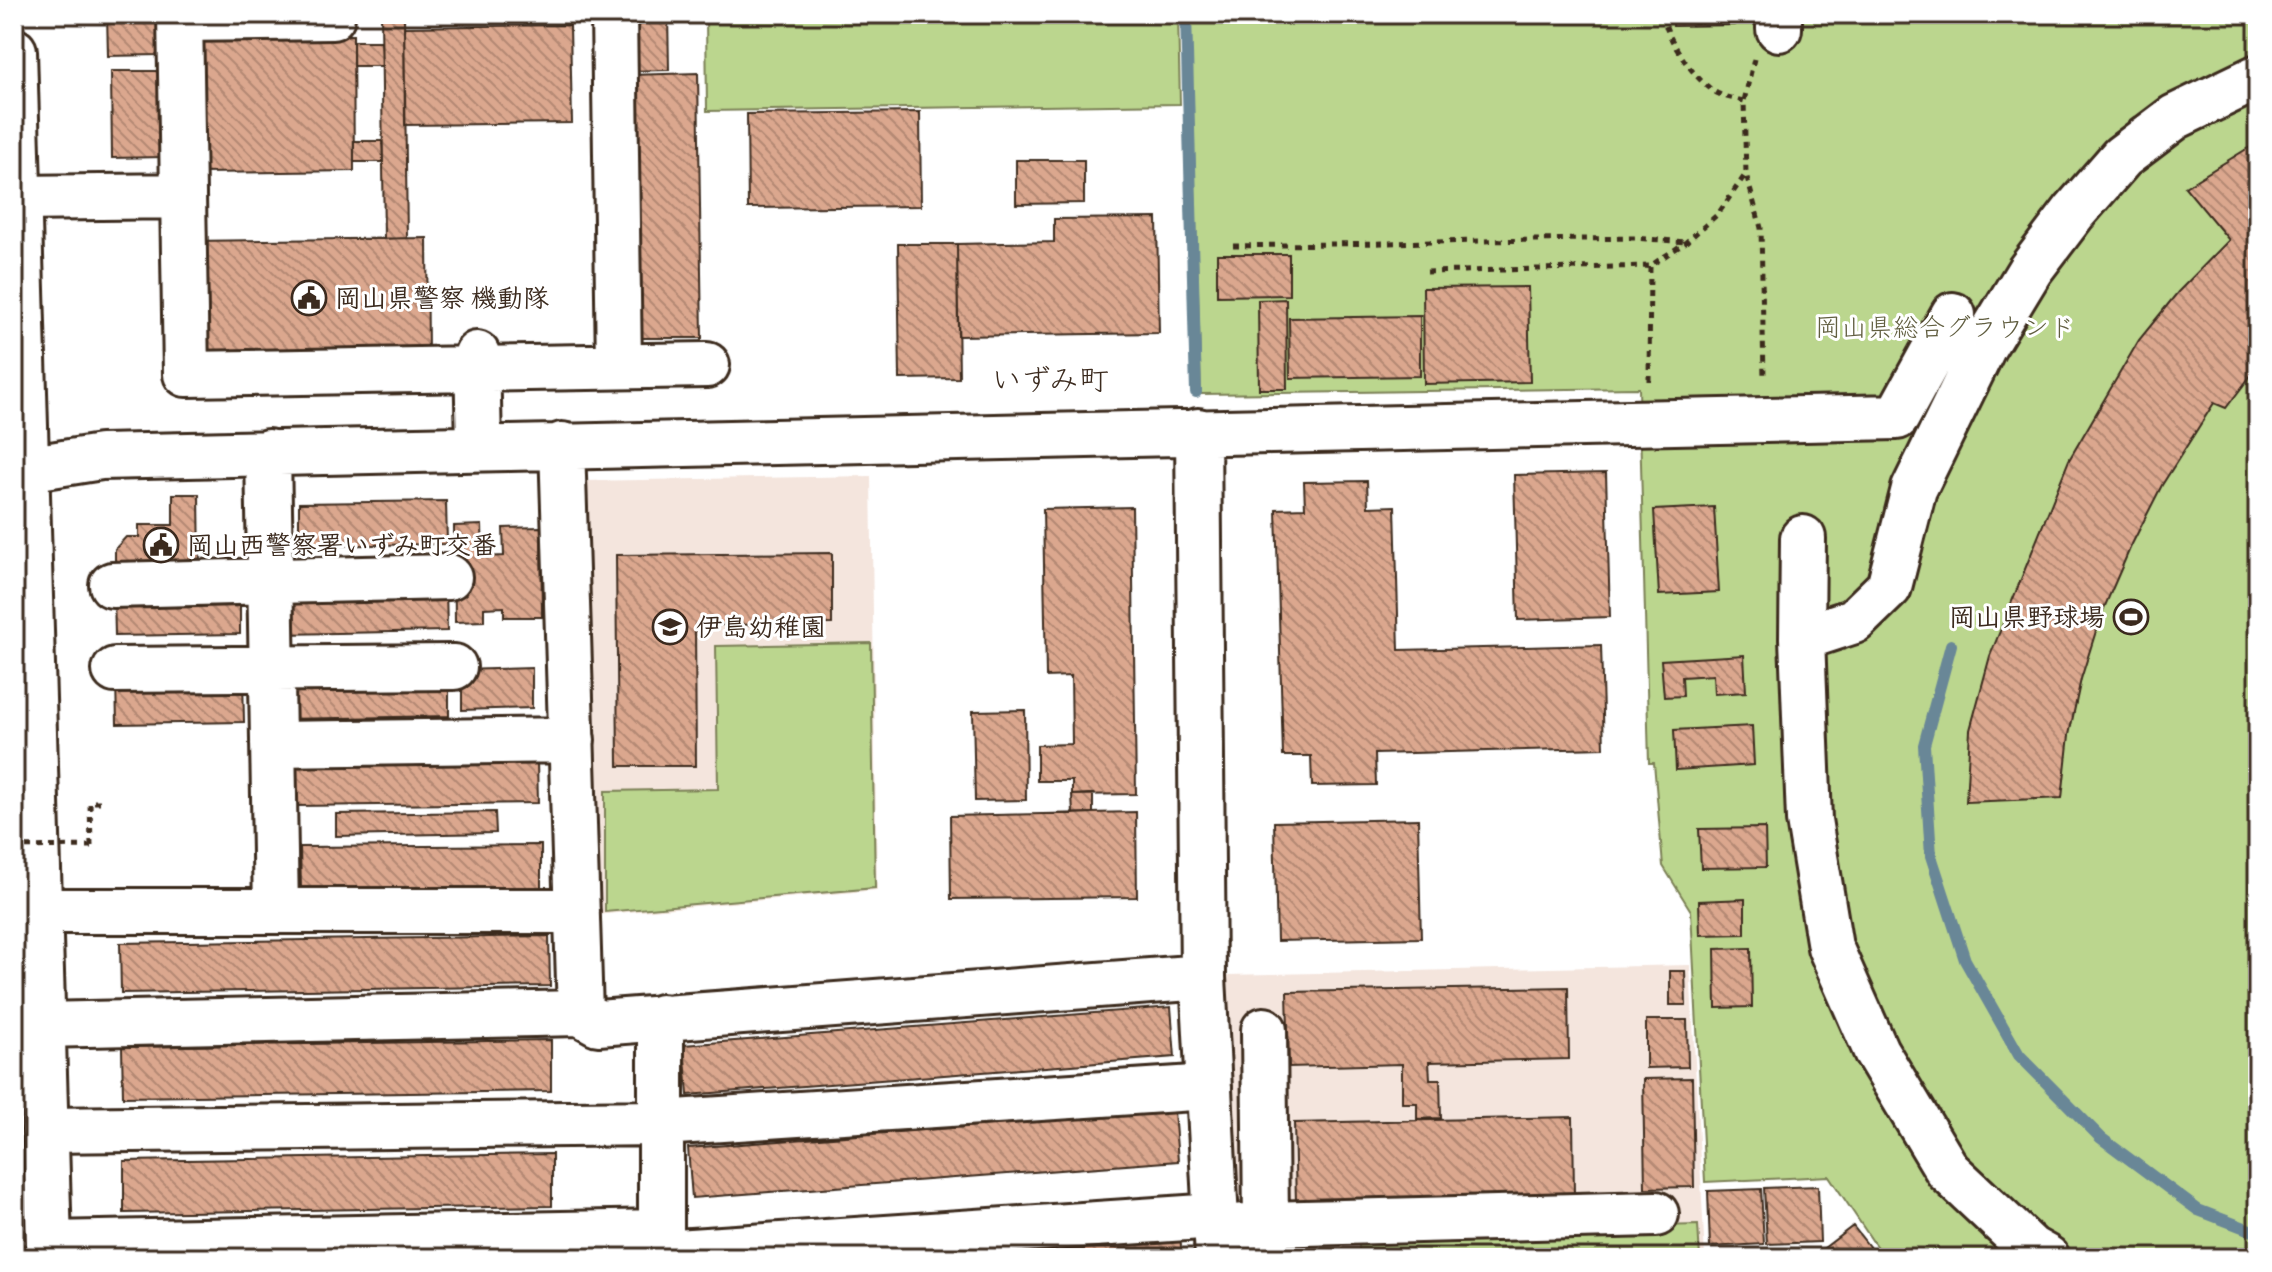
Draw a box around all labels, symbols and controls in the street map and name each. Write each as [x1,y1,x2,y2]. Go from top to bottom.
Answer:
public building icon: 岡山県警察 機動隊 [290,279,328,317]
place label: 岡山県警察 機動隊 [335,283,549,320]
park label: 岡山県総合グラウンド [1815,312,2075,349]
district label: いずみ町 [991,363,1109,406]
public building icon: 岡山西警察署いずみ町交番 [142,526,180,564]
place label: 岡山西警察署いずみ町交番 [187,530,497,567]
sports icon: 岡山県野球場 [2112,598,2150,636]
place label: 岡山県野球場 [1949,602,2105,639]
school or university icon: 伊島幼稚園 [651,608,689,646]
place label: 伊島幼稚園 [696,612,826,649]

